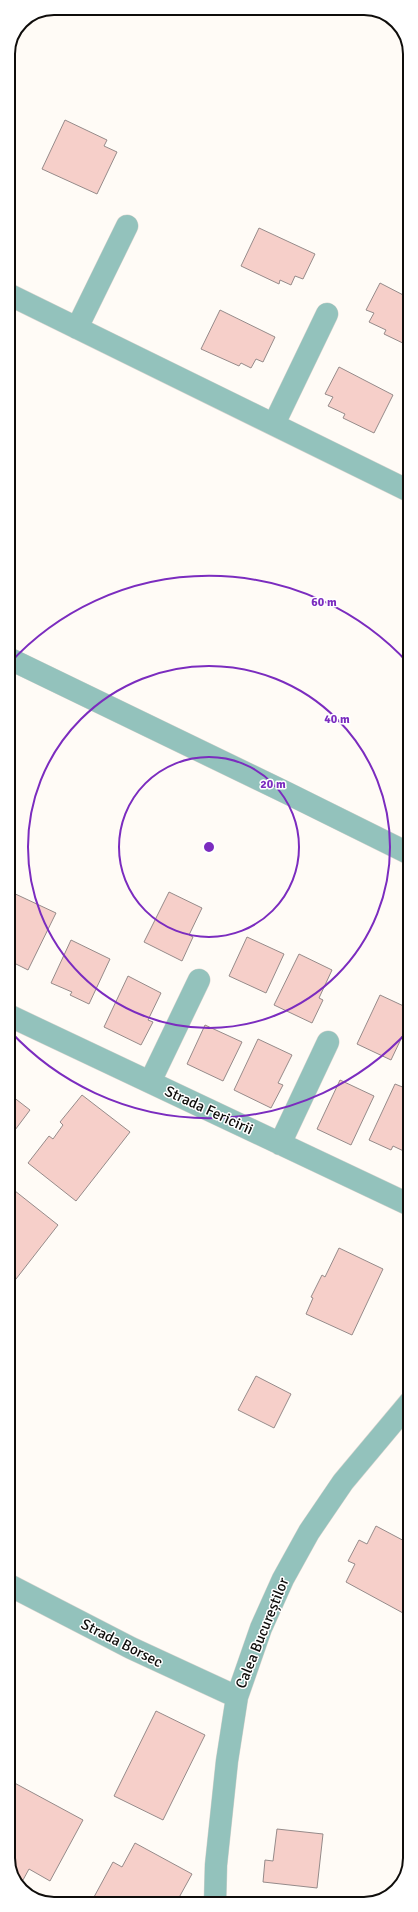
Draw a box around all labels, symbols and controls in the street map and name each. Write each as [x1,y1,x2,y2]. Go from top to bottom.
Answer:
text: 60 m [311,595,337,610]
text: 40 m [324,712,350,727]
text: 20 m [260,777,286,792]
centre of rings [202,840,216,854]
street label: Strada Fericirii [162,1082,256,1138]
street label: Calea Bucureștilor [232,1574,293,1691]
street label: Strada Borsec [78,1615,166,1671]

